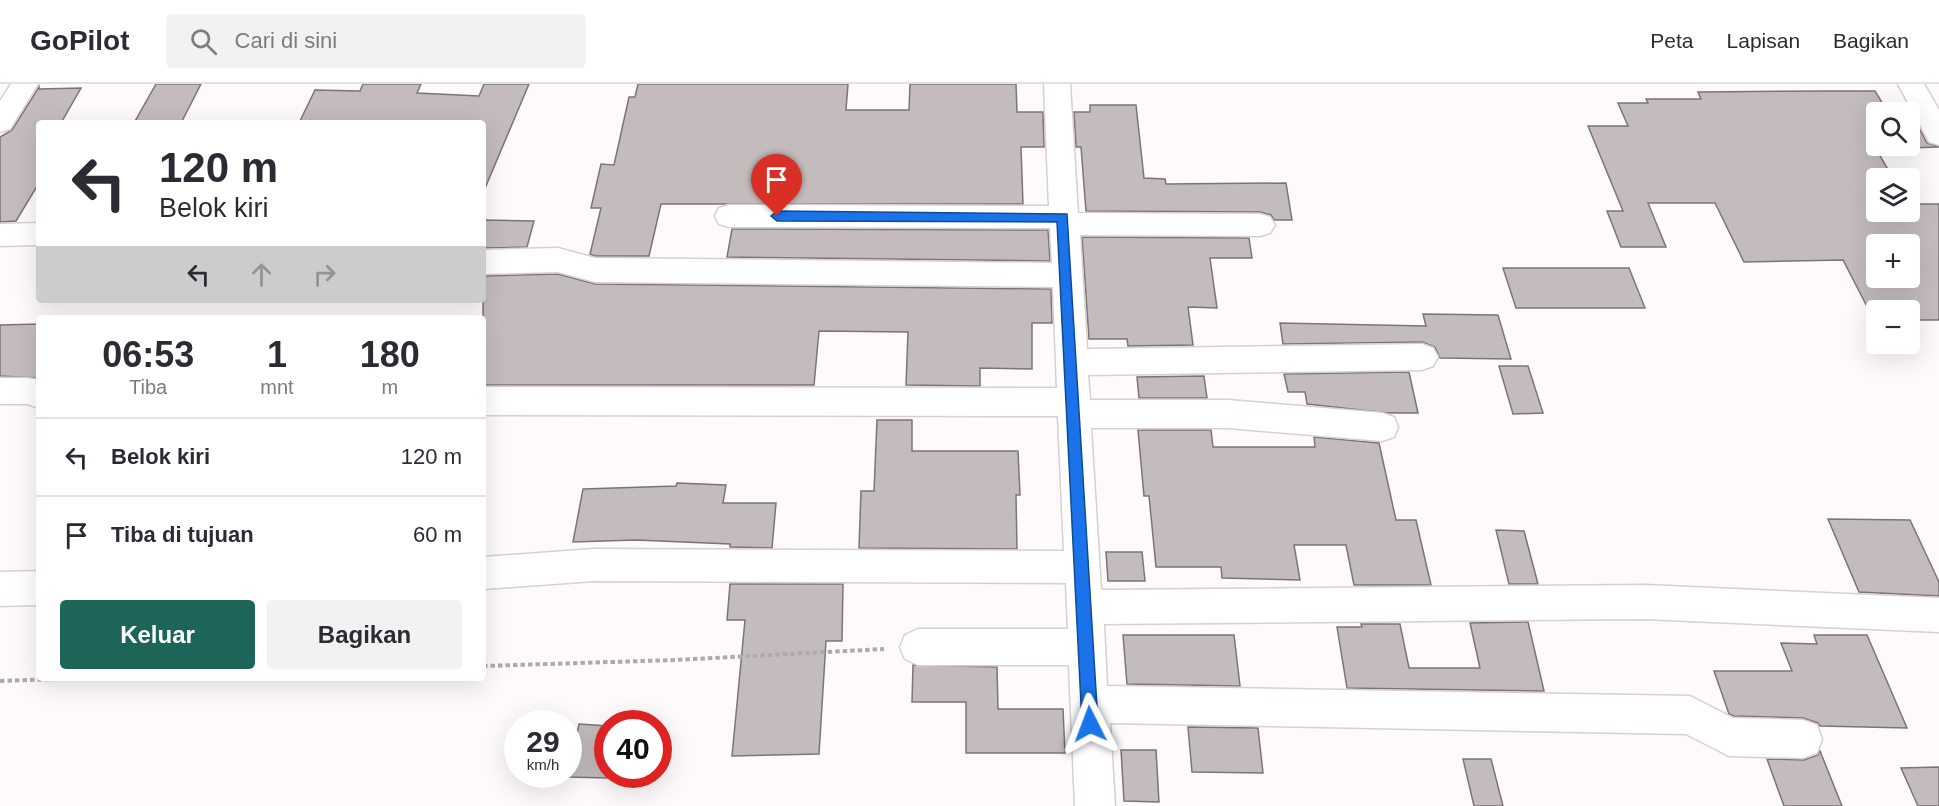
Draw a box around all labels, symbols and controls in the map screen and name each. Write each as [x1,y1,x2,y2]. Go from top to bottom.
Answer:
search box [166,14,586,68]
text: GoPilot [30,25,130,56]
icon: search [187,25,220,58]
text: Cari di sini [235,28,337,53]
text: Peta [1650,29,1694,52]
text: Lapisan [1727,29,1800,52]
text: Bagikan [1833,29,1909,52]
map controls [1866,102,1920,354]
button: search [1866,102,1920,156]
icon: left [60,144,138,222]
text: 120 m [159,144,278,191]
pin [751,154,802,216]
icon: arrive [760,163,793,196]
button: layers [1866,168,1920,222]
text: Belok kiri [159,193,269,223]
button: + [1866,234,1920,288]
icon: left [182,258,215,291]
icon: ahead [245,258,278,291]
icon: right [308,258,341,291]
button: − [1866,300,1920,354]
text: 06:53 [102,334,194,375]
text: 1 [267,334,287,375]
text: 180 [360,334,420,375]
text: Tiba [129,376,167,398]
text: mnt [260,376,294,398]
text: m [382,376,398,398]
icon: left [60,441,93,474]
text: Belok kiri [111,444,210,469]
text: 120 m [401,444,462,469]
icon: arrive [60,519,93,552]
text: Tiba di tujuan [111,522,254,547]
text: 60 m [413,522,462,547]
button: Keluar [60,600,255,669]
button: Bagikan [267,600,462,669]
position arrow [1058,692,1122,756]
speed limit sign: 40 [594,710,672,788]
text: 29 [526,725,560,758]
text: km/h [527,756,559,773]

